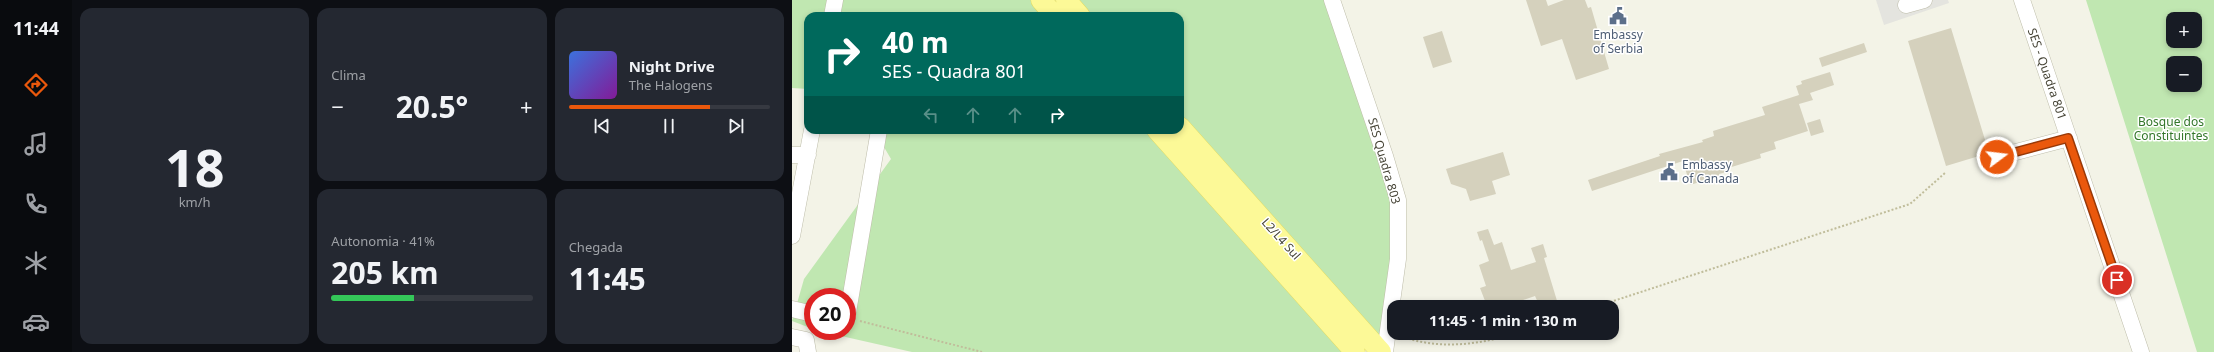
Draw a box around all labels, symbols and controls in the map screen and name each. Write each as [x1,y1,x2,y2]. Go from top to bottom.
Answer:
public building icon: Embassy of Serbia [1608,6,1628,26]
map controls [2166,12,2202,92]
button: + [2166,12,2202,48]
text: 11:44 [13,16,59,40]
text: 40 m [882,23,949,61]
place label: Embassy of Serbia [1593,26,1644,57]
street label: SES - Quadra 801 [2024,26,2071,122]
icon: right [816,28,868,80]
text: Night Drive [629,56,715,76]
button: − [2166,56,2202,92]
text: SES - Quadra 801 [882,59,1026,83]
text: Clima [331,66,366,84]
icon: directions [22,71,50,99]
text: The Halogens [629,76,712,94]
text: 20.5° [396,86,468,127]
text: − [331,91,344,121]
text: + [520,91,533,121]
icon: left [920,104,942,126]
icon: ahead [962,104,984,126]
icon: ahead [1004,104,1026,126]
icon: right [1046,104,1068,126]
park label: Bosque dos Constituintes [2134,113,2209,144]
icon: previous [591,115,613,137]
icon: pause [658,115,680,137]
icon: next [725,115,747,137]
street label: SES Quadra 803 [1364,116,1405,206]
icon: music [22,130,50,158]
text: 18 [165,131,224,202]
position arrow [1976,136,2018,178]
place label: Embassy of Canada [1682,156,1739,187]
public building icon: Embassy of Canada [1659,162,1679,182]
icon: phone [22,190,50,218]
text: km/h [179,193,211,211]
street label: L2/L4 Sul [1258,214,1305,263]
text: Autonomia · 41% [331,232,435,250]
text: Chegada [569,238,623,256]
icon: climate [22,249,50,277]
text: 205 km [331,252,438,293]
text: 11:45 [569,258,646,299]
pin [2100,263,2134,297]
icon: arrive [2106,269,2128,291]
speed limit sign: 20 [804,288,856,340]
icon: car [22,308,50,336]
text: 11:45 · 1 min · 130 m [1429,310,1577,330]

